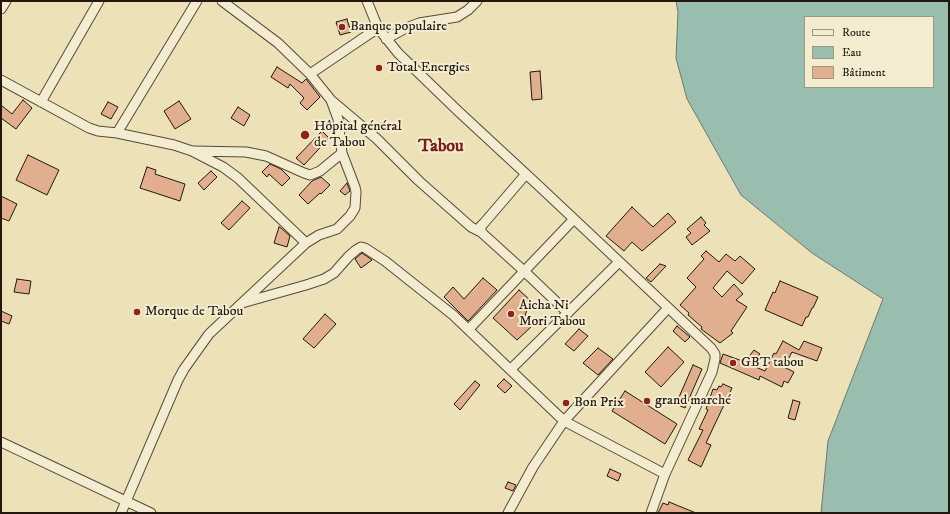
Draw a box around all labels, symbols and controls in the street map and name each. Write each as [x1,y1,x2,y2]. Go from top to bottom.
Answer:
legend [804,16,934,88]
place label: Banque populaire [350,19,447,35]
marker: Banque populaire [337,22,347,32]
text: Route [842,25,870,40]
text: Eau [842,45,861,60]
place label: Total Energies [387,60,470,76]
marker: Total Energies [374,63,384,73]
text: Bâtiment [842,65,886,80]
place label: Hôpital général de Tabou [314,119,402,152]
marker: Hôpital général de Tabou [299,129,311,141]
district label: Tabou [418,136,464,158]
place label: Aicha Ni Mori Tabou [519,298,586,330]
place label: Morque de Tabou [145,304,243,320]
marker: Morque de Tabou [132,307,142,317]
marker: Aicha Ni Mori Tabou [506,309,516,319]
place label: GBT tabou [741,355,804,371]
marker: GBT tabou [728,358,738,368]
place label: grand marché [655,393,731,409]
place label: Bon Prix [574,395,624,411]
marker: grand marché [642,396,652,406]
marker: Bon Prix [561,398,571,408]

